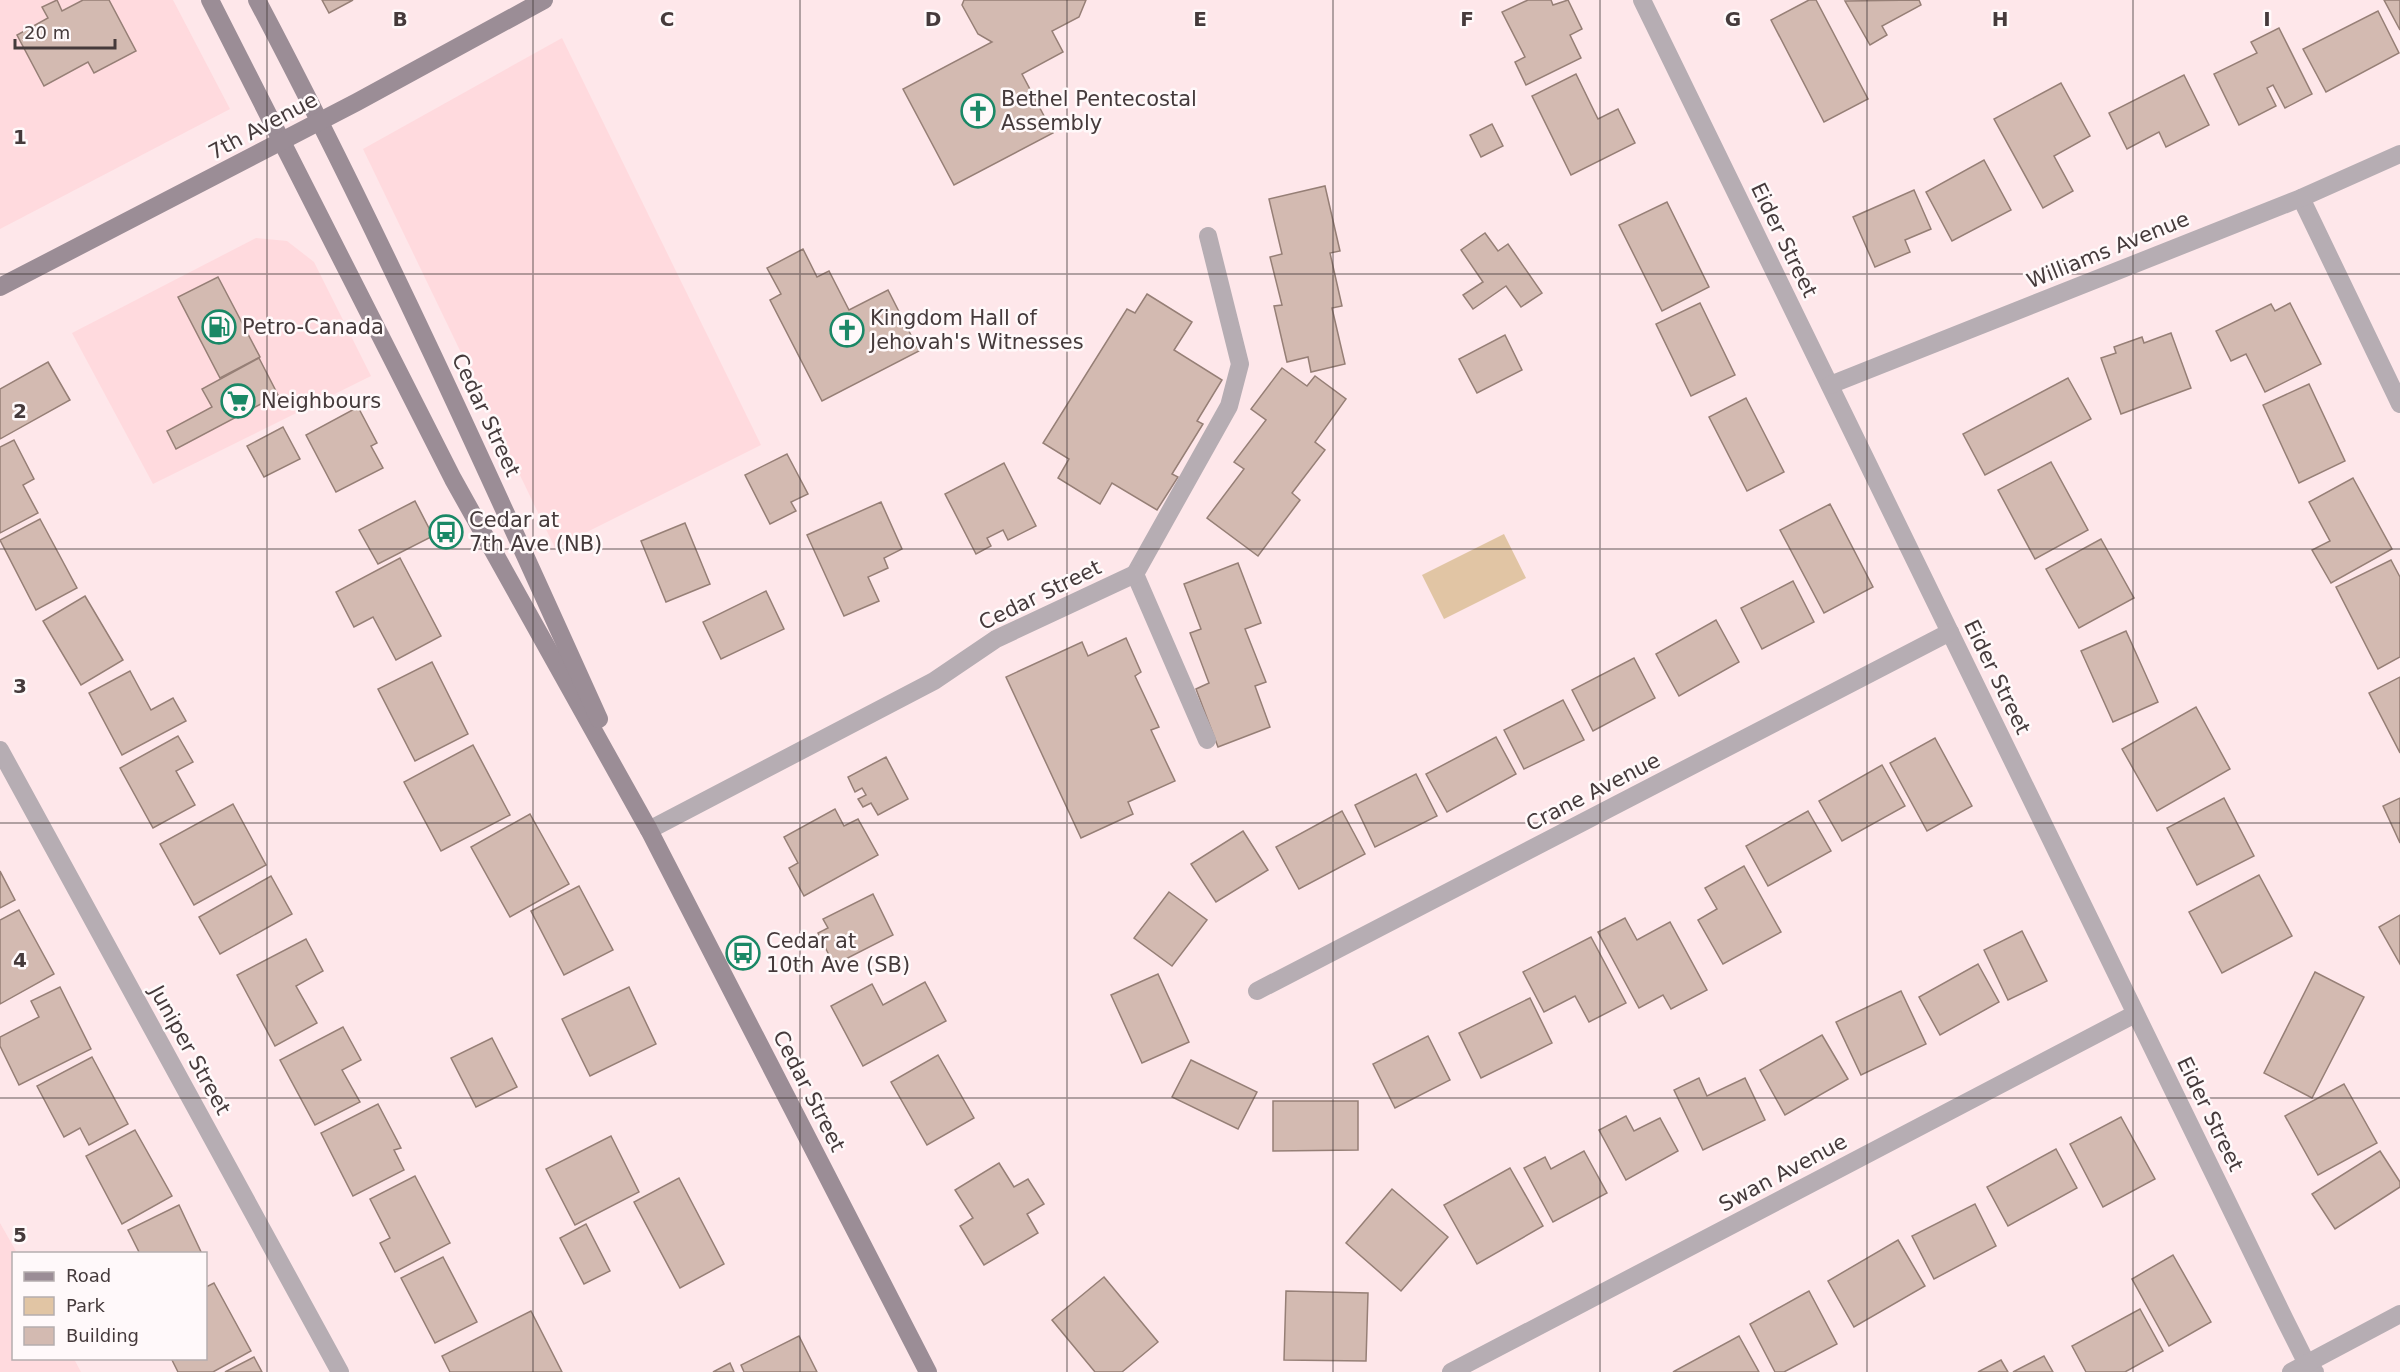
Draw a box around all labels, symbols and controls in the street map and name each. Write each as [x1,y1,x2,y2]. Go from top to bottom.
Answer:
text: B [392,7,408,31]
text: C [660,7,674,31]
text: D [925,7,941,31]
text: E [1193,7,1207,31]
text: F [1460,7,1474,31]
text: G [1725,7,1741,31]
text: H [1992,7,2008,31]
text: I [2263,7,2271,31]
scale bar [15,12,116,50]
text: 20 m [24,22,70,43]
street label: 7th Avenue [205,87,321,165]
place label: Bethel Pentecostal Assembly [1001,87,1197,135]
church icon: Bethel Pentecostal Assembly [960,93,996,129]
text: 1 [13,125,27,149]
street label: Eider Street [1746,179,1822,301]
street label: Williams Avenue [2023,207,2193,293]
place label: Kingdom Hall of Jehovah's Witnesses [868,306,1084,354]
fuel station icon: Petro-Canada [201,309,237,345]
church icon: Kingdom Hall of Jehovah's Witnesses [829,312,865,348]
place label: Petro-Canada [242,315,384,339]
street label: Cedar Street [447,350,525,480]
supermarket icon: Neighbours [220,383,256,419]
place label: Neighbours [261,389,381,413]
text: 2 [13,399,27,423]
place label: Cedar at 7th Ave (NB) [469,508,602,556]
bus stop icon: Cedar at 7th Ave (NB) [428,514,464,550]
street label: Cedar Street [975,555,1105,635]
street label: Eider Street [1959,616,2035,738]
text: 3 [13,674,27,698]
street label: Crane Avenue [1522,748,1664,836]
place label: Cedar at 10th Ave (SB) [766,929,910,977]
bus stop icon: Cedar at 10th Ave (SB) [725,935,761,971]
text: 4 [13,948,27,972]
street label: Juniper Street [144,979,235,1119]
street label: Cedar Street [768,1026,850,1156]
street label: Eider Street [2172,1053,2248,1175]
street label: Swan Avenue [1715,1129,1851,1217]
text: 5 [13,1223,27,1247]
legend [12,1252,207,1360]
text: Road [66,1265,111,1286]
text: Park [66,1295,105,1316]
text: Building [66,1325,139,1346]

